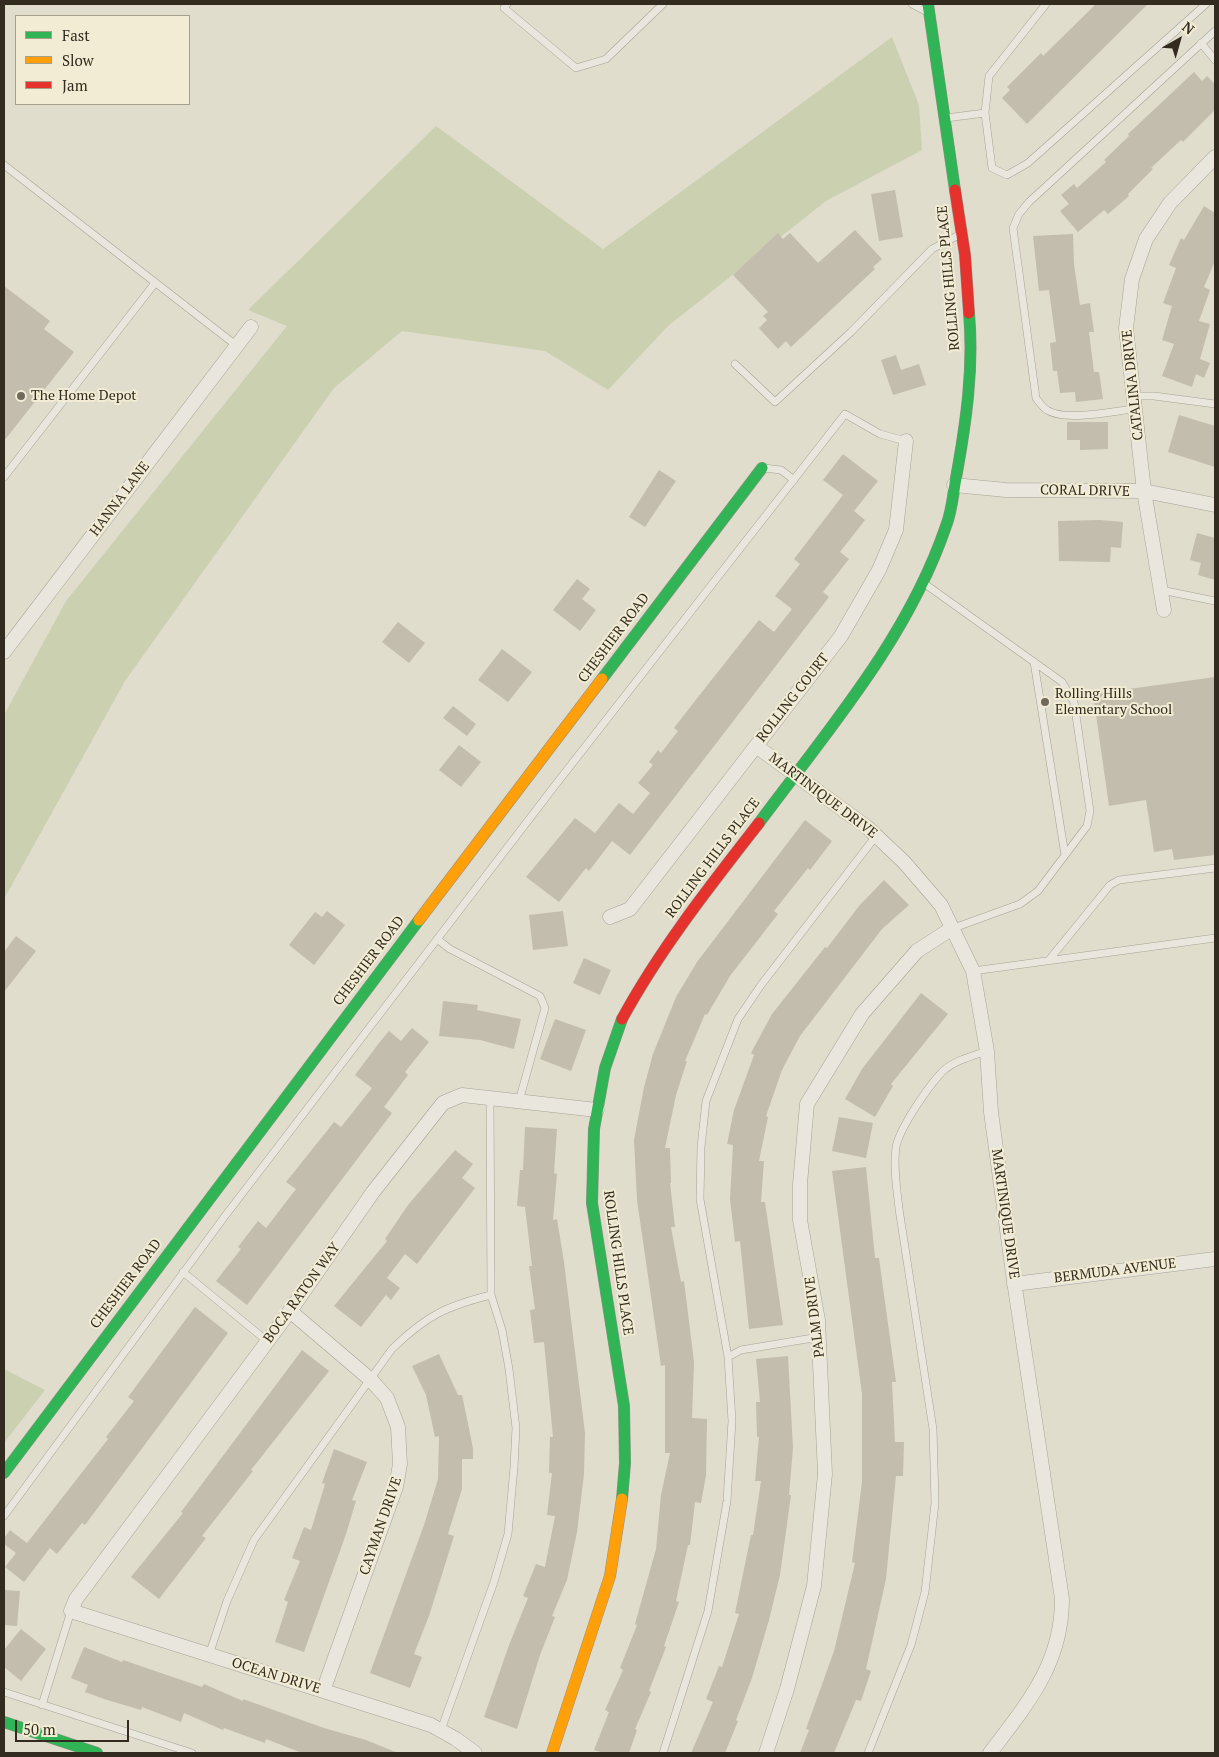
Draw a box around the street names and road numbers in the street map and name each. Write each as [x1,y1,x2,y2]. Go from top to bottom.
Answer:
street label: ROLLING HILLS PLACE [934,205,964,351]
street label: CATALINA DRIVE [1119,329,1147,441]
street label: HANNA LANE [87,458,153,540]
street label: CORAL DRIVE [1040,482,1130,500]
street label: CHESHIER ROAD [575,590,653,686]
street label: ROLLING COURT [753,650,833,746]
street label: MARTINIQUE DRIVE [765,750,881,842]
street label: ROLLING HILLS PLACE [662,795,764,921]
street label: CHESHIER ROAD [330,913,408,1009]
street label: MARTINIQUE DRIVE [988,1148,1022,1280]
street label: ROLLING HILLS PLACE [600,1190,636,1336]
street label: CHESHIER ROAD [87,1236,165,1332]
street label: BOCA RATON WAY [260,1240,344,1346]
street label: BERMUDA AVENUE [1053,1255,1177,1287]
street label: PALM DRIVE [802,1275,828,1359]
street label: CAYMAN DRIVE [356,1475,406,1577]
street label: OCEAN DRIVE [229,1654,323,1698]

